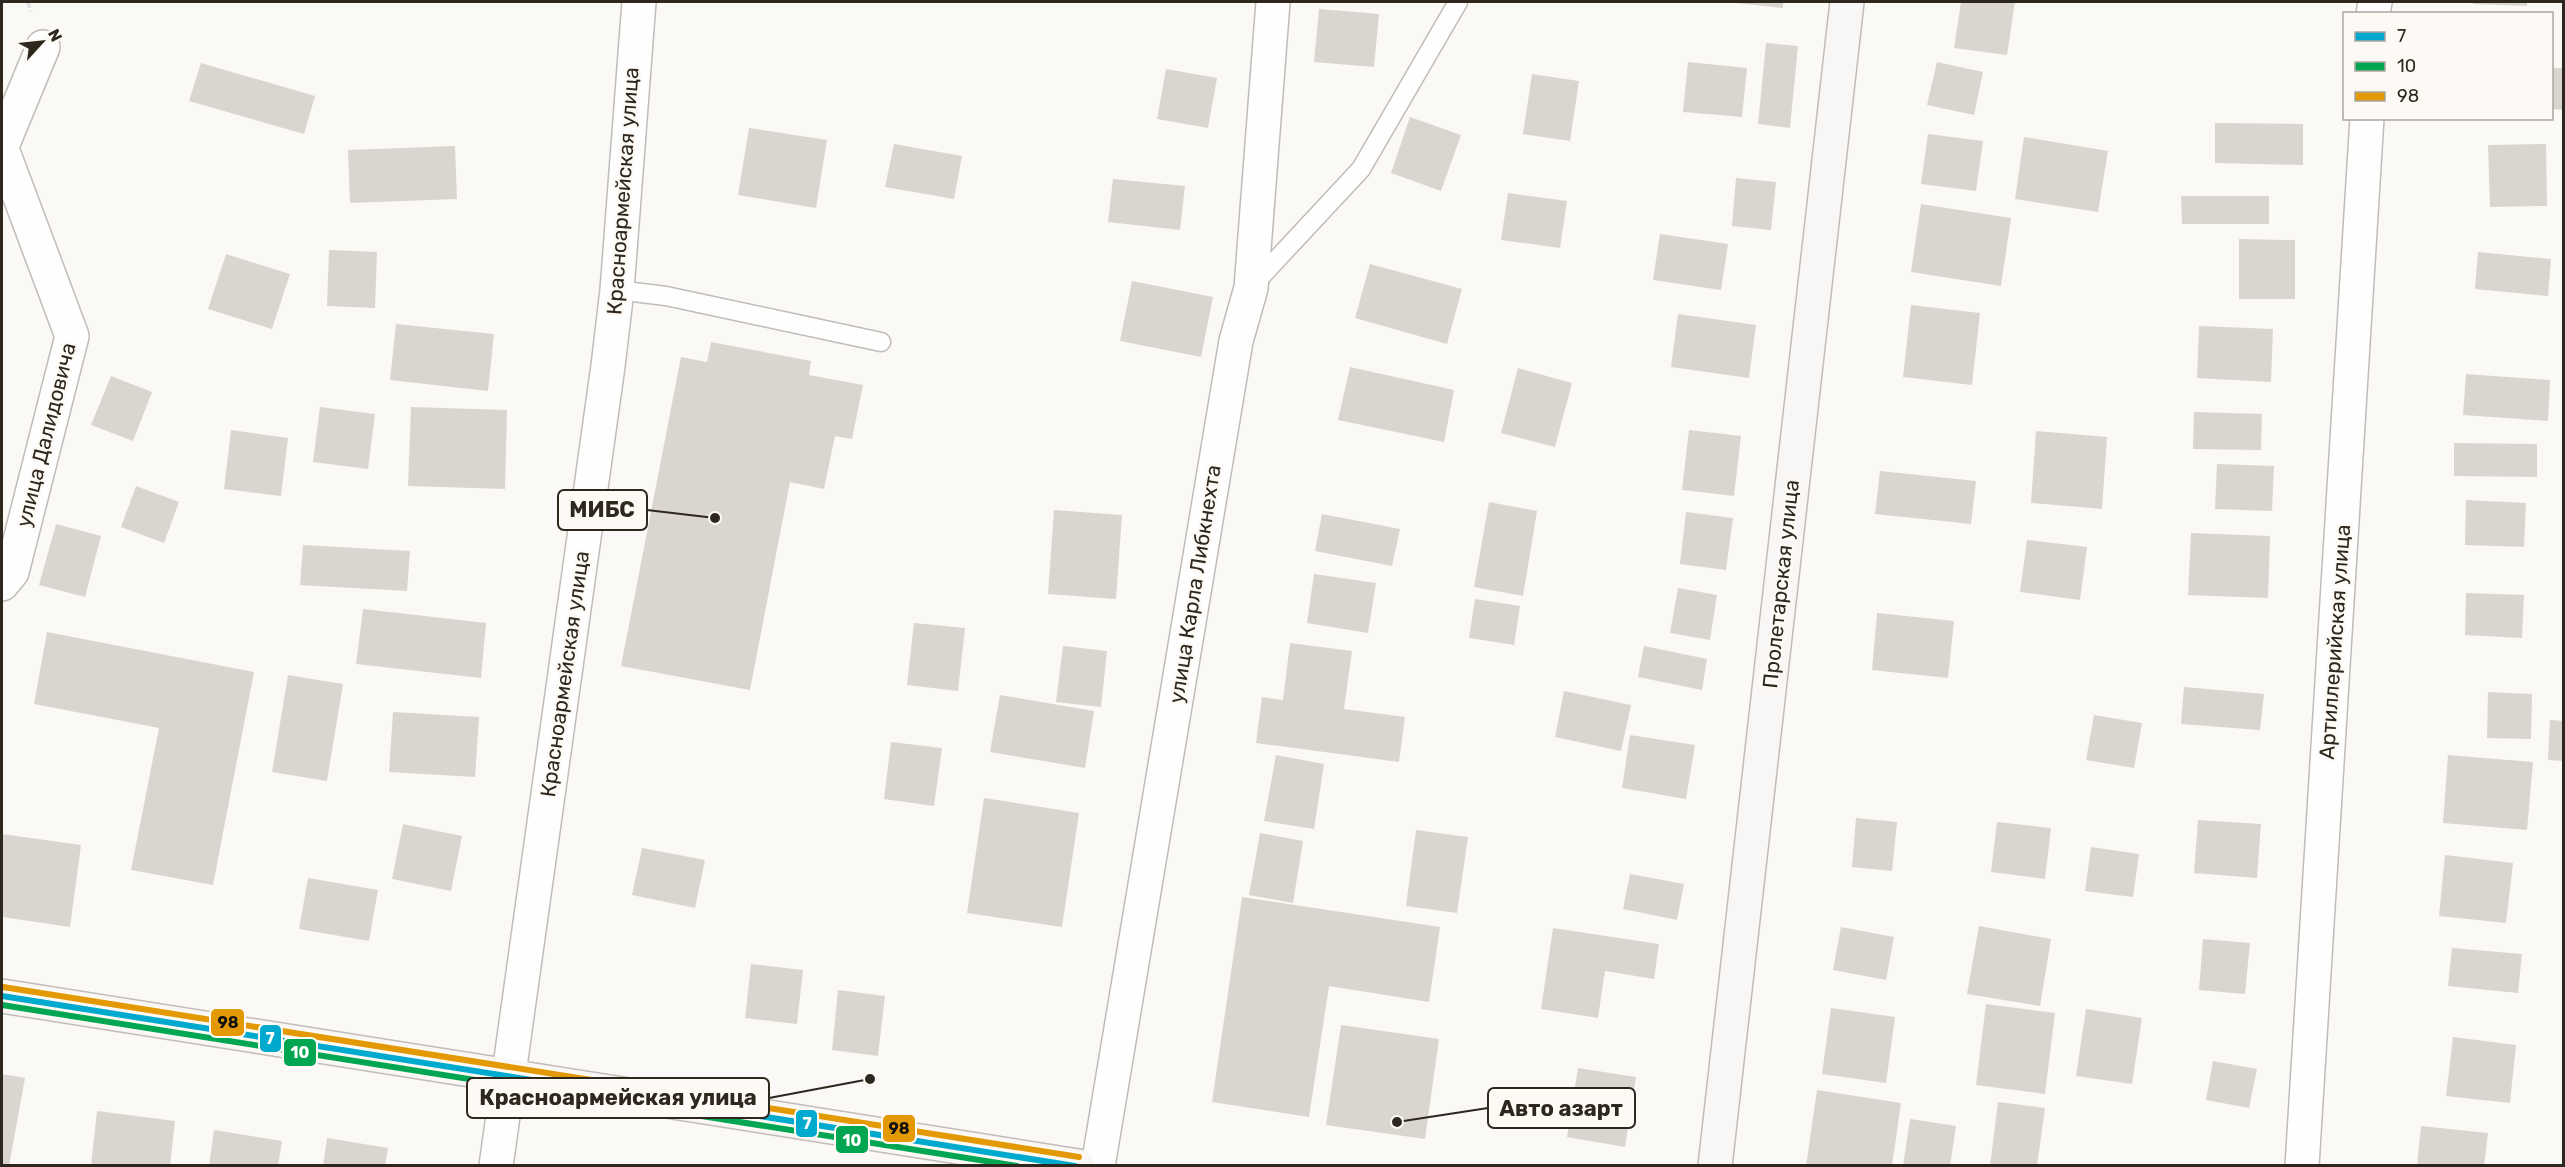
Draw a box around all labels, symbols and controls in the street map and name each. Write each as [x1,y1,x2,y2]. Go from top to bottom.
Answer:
north arrow [12,12,72,72]
legend [2343,12,2553,120]
text: 7 [2397,25,2406,47]
text: N [44,26,66,45]
text: 10 [2397,55,2416,77]
street label: Красноармейская улица [601,66,644,316]
text: 98 [2397,85,2419,107]
street label: улица Далидовича [10,340,81,530]
street label: улица Карла Либкнехта [1163,463,1226,705]
street label: Пролетарская улица [1757,478,1804,689]
callout: МИБС [558,490,647,530]
text: МИБС [569,496,635,523]
street label: Артиллерийская улица [2314,523,2355,760]
street label: Красноармейская улица [535,549,594,799]
line badge: 98 [210,1008,245,1037]
text: 98 [217,1013,239,1032]
line badge: 7 [259,1024,282,1053]
text: 7 [265,1029,275,1048]
line badge: 10 [283,1038,317,1067]
text: 10 [291,1043,310,1062]
callout: Красноармейская улица [467,1078,769,1118]
text: Красноармейская улица [479,1084,757,1111]
callout: Авто азарт [1488,1088,1635,1128]
text: Авто азарт [1499,1095,1623,1122]
line badge: 7 [795,1109,818,1138]
text: 7 [802,1114,812,1133]
line badge: 98 [882,1114,916,1143]
text: 98 [888,1119,910,1138]
line badge: 10 [835,1125,869,1154]
text: 10 [843,1131,862,1150]

